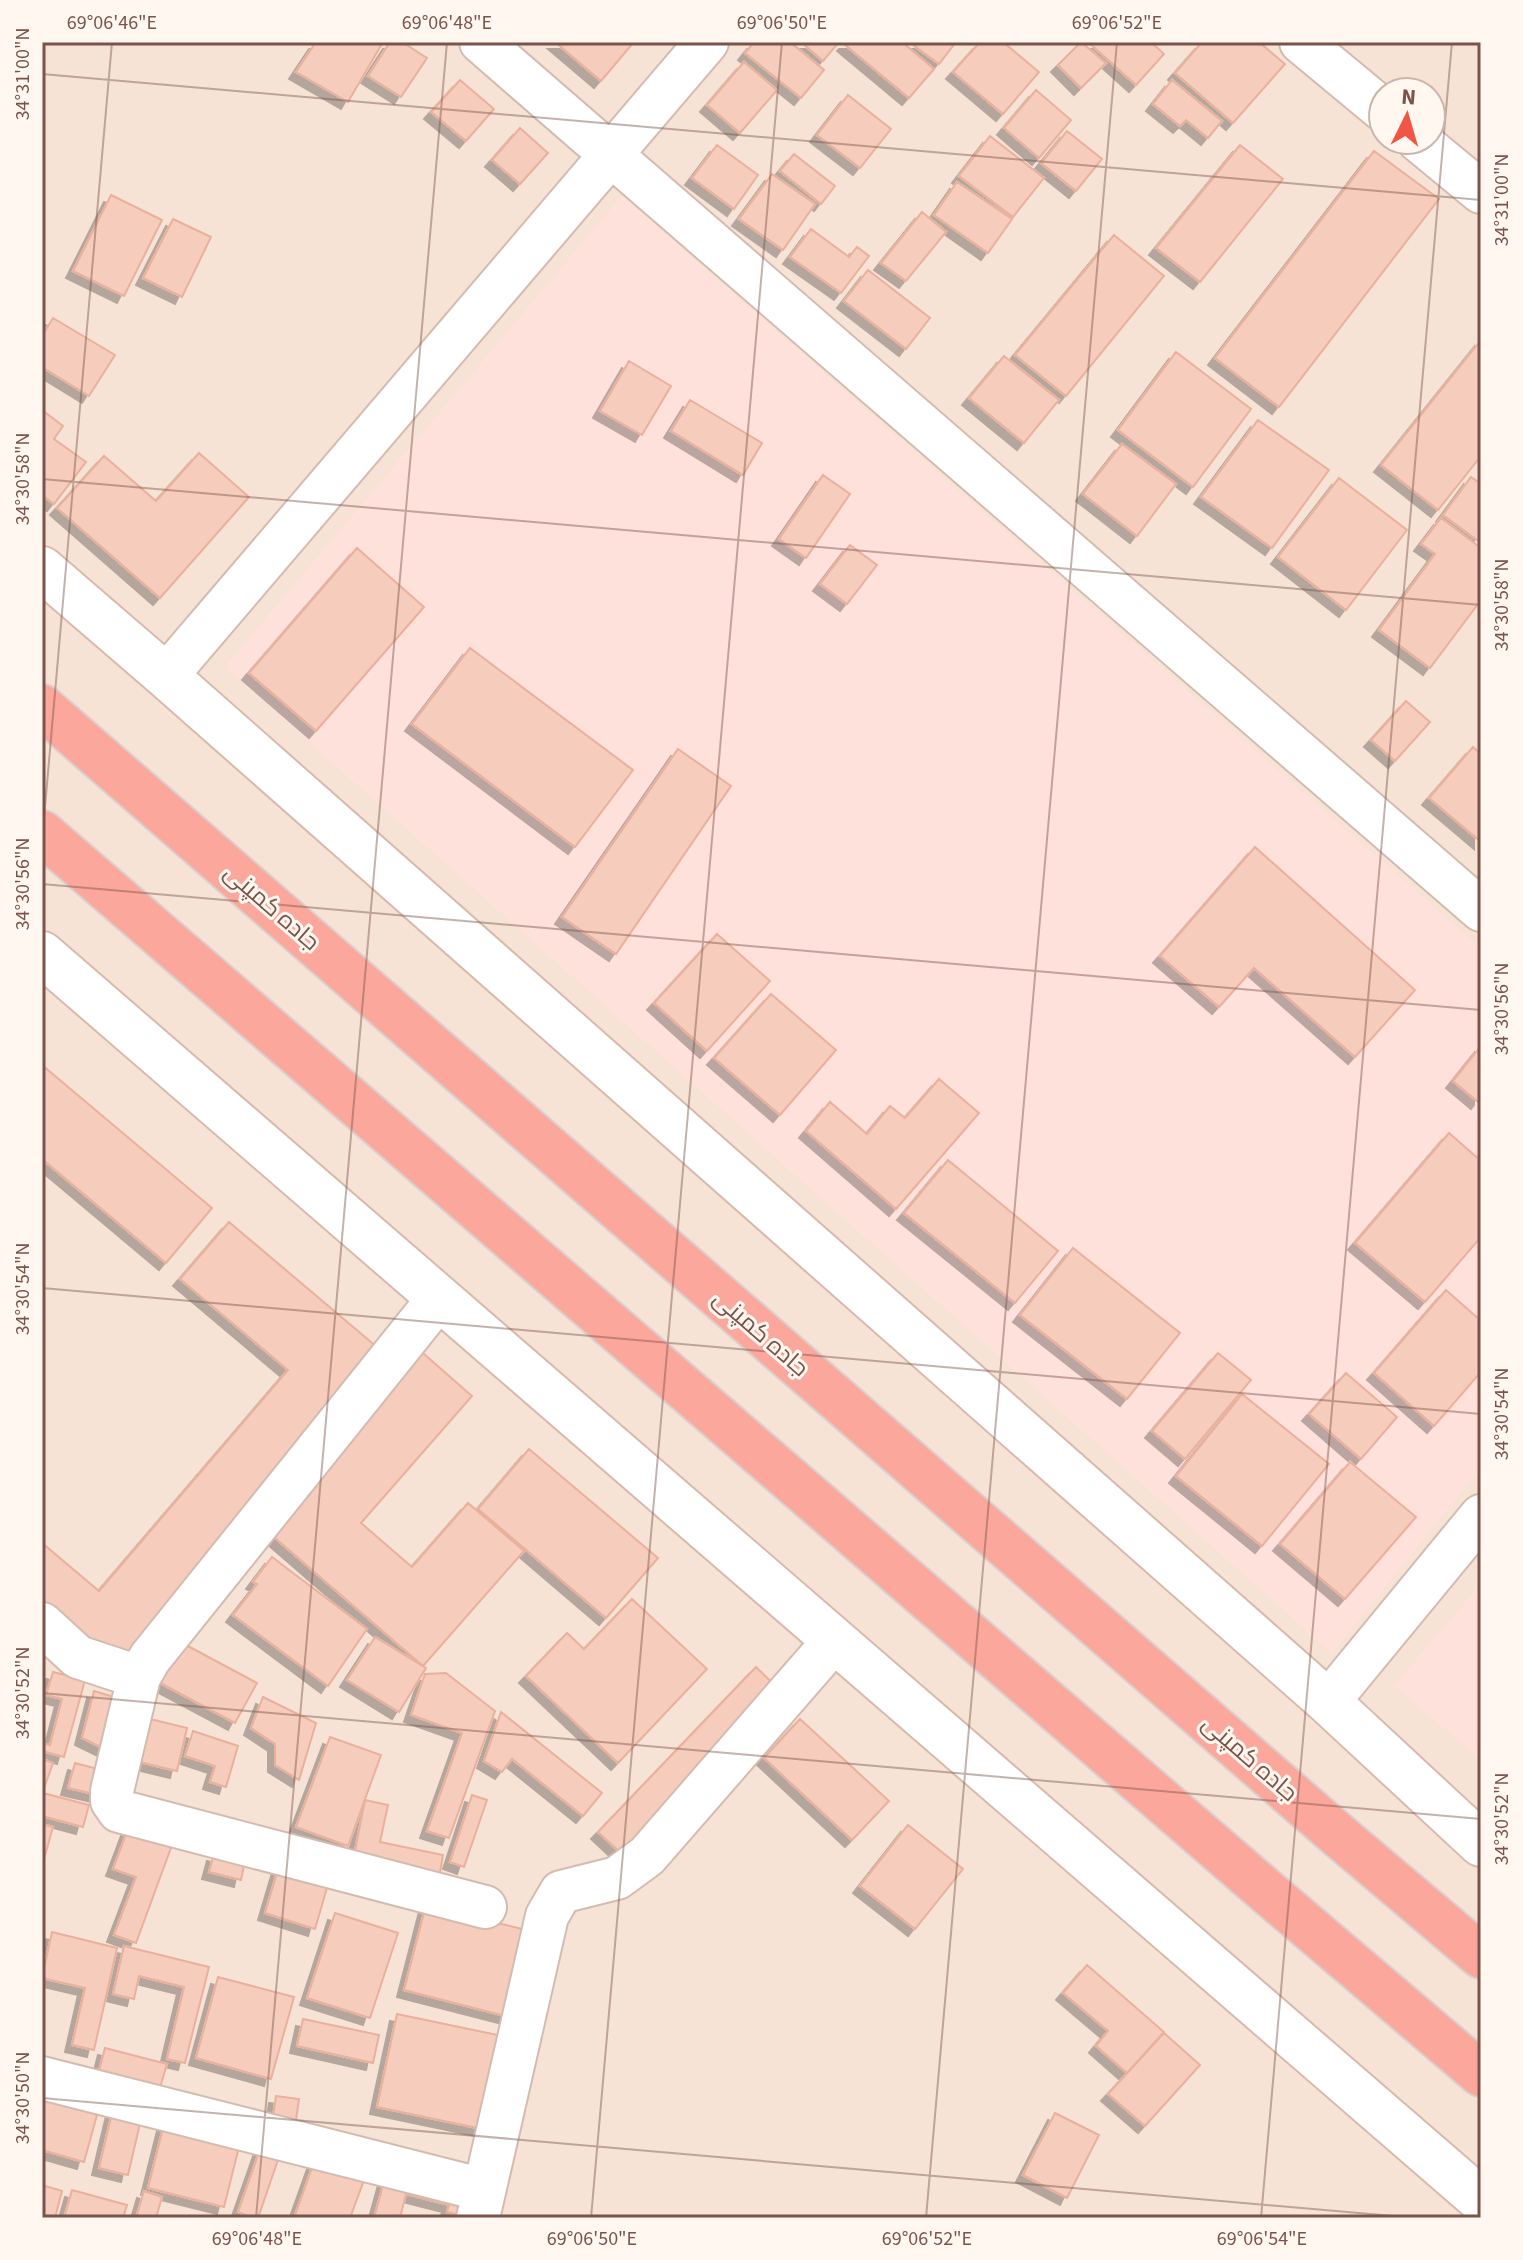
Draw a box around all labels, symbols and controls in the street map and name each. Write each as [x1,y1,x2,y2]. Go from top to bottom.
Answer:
text: 69°06'46"E [67,9,157,37]
text: 69°06'48"E [402,9,492,37]
text: 69°06'50"E [737,9,827,37]
text: 69°06'52"E [1072,9,1162,37]
text: 34°31'00"N [9,28,37,120]
north arrow [1367,76,1447,156]
text: N [1400,80,1417,114]
text: 34°31'00"N [1488,154,1516,246]
text: 34°30'58"N [9,433,37,525]
text: 34°30'58"N [1488,559,1516,651]
text: 34°30'56"N [9,838,37,930]
street label: جاده کمپنی [216,856,327,959]
text: 34°30'56"N [1488,963,1516,1055]
text: 34°30'54"N [9,1243,37,1335]
street label: جاده کمپنی [705,1282,816,1385]
text: 34°30'54"N [1488,1368,1516,1460]
text: 34°30'52"N [9,1647,37,1739]
street label: جاده کمپنی [1194,1707,1305,1810]
text: 34°30'52"N [1488,1773,1516,1865]
text: 34°30'50"N [9,2052,37,2144]
text: 69°06'48"E [212,2225,302,2253]
text: 69°06'50"E [547,2225,637,2253]
text: 69°06'52"E [882,2225,972,2253]
text: 69°06'54"E [1217,2225,1307,2253]

